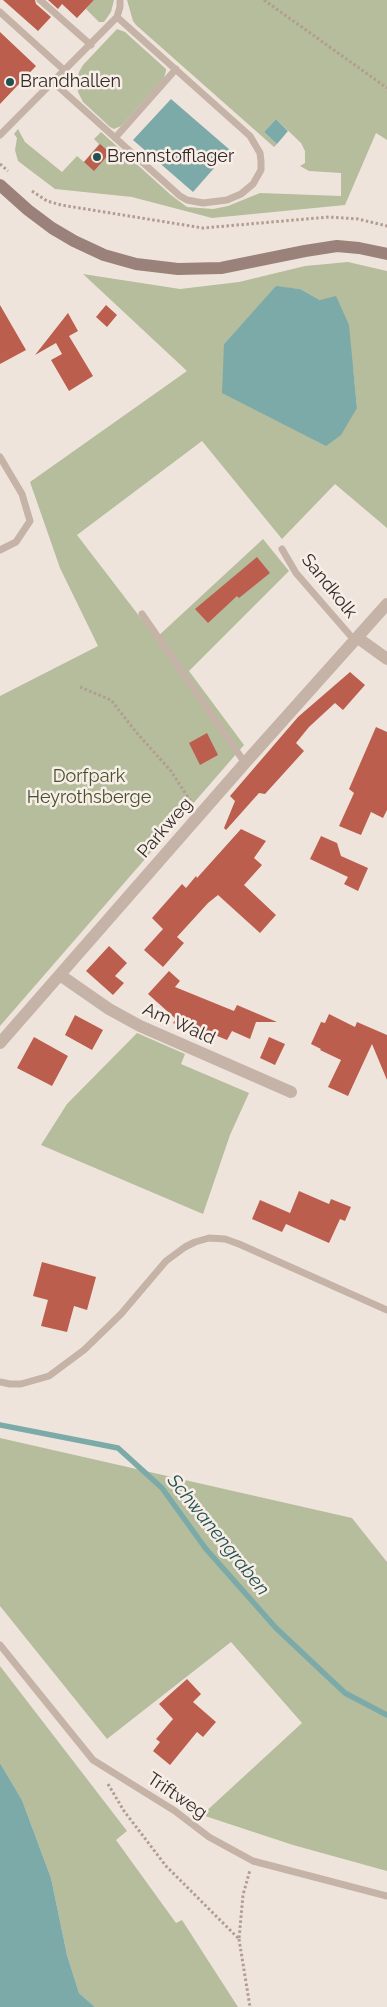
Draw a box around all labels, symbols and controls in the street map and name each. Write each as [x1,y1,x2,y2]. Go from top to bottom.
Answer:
place label: Brandhallen [20,71,121,93]
marker: Brandhallen [4,76,16,88]
place label: Brennstofflager [107,146,234,168]
marker: Brennstofflager [91,151,103,163]
street label: Sandkolk [296,549,362,623]
park label: Dorfpark Heyrothsberge [27,766,151,809]
street label: Parkweg [133,793,197,863]
street label: Am Wald [139,998,219,1050]
water label: Schwanengraben [162,1470,274,1600]
street label: Triftweg [143,1768,211,1824]

